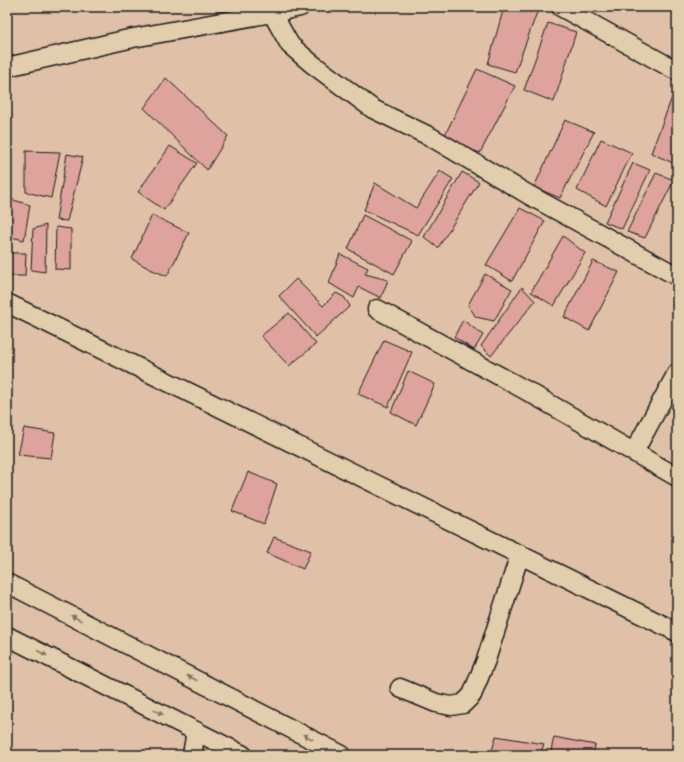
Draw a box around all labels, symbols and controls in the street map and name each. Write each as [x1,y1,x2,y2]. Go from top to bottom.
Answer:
one-way arrow [71,615,82,622]
one-way arrow [36,650,48,656]
one-way arrow [186,675,198,681]
one-way arrow [152,709,164,715]
one-way arrow [302,734,313,740]

